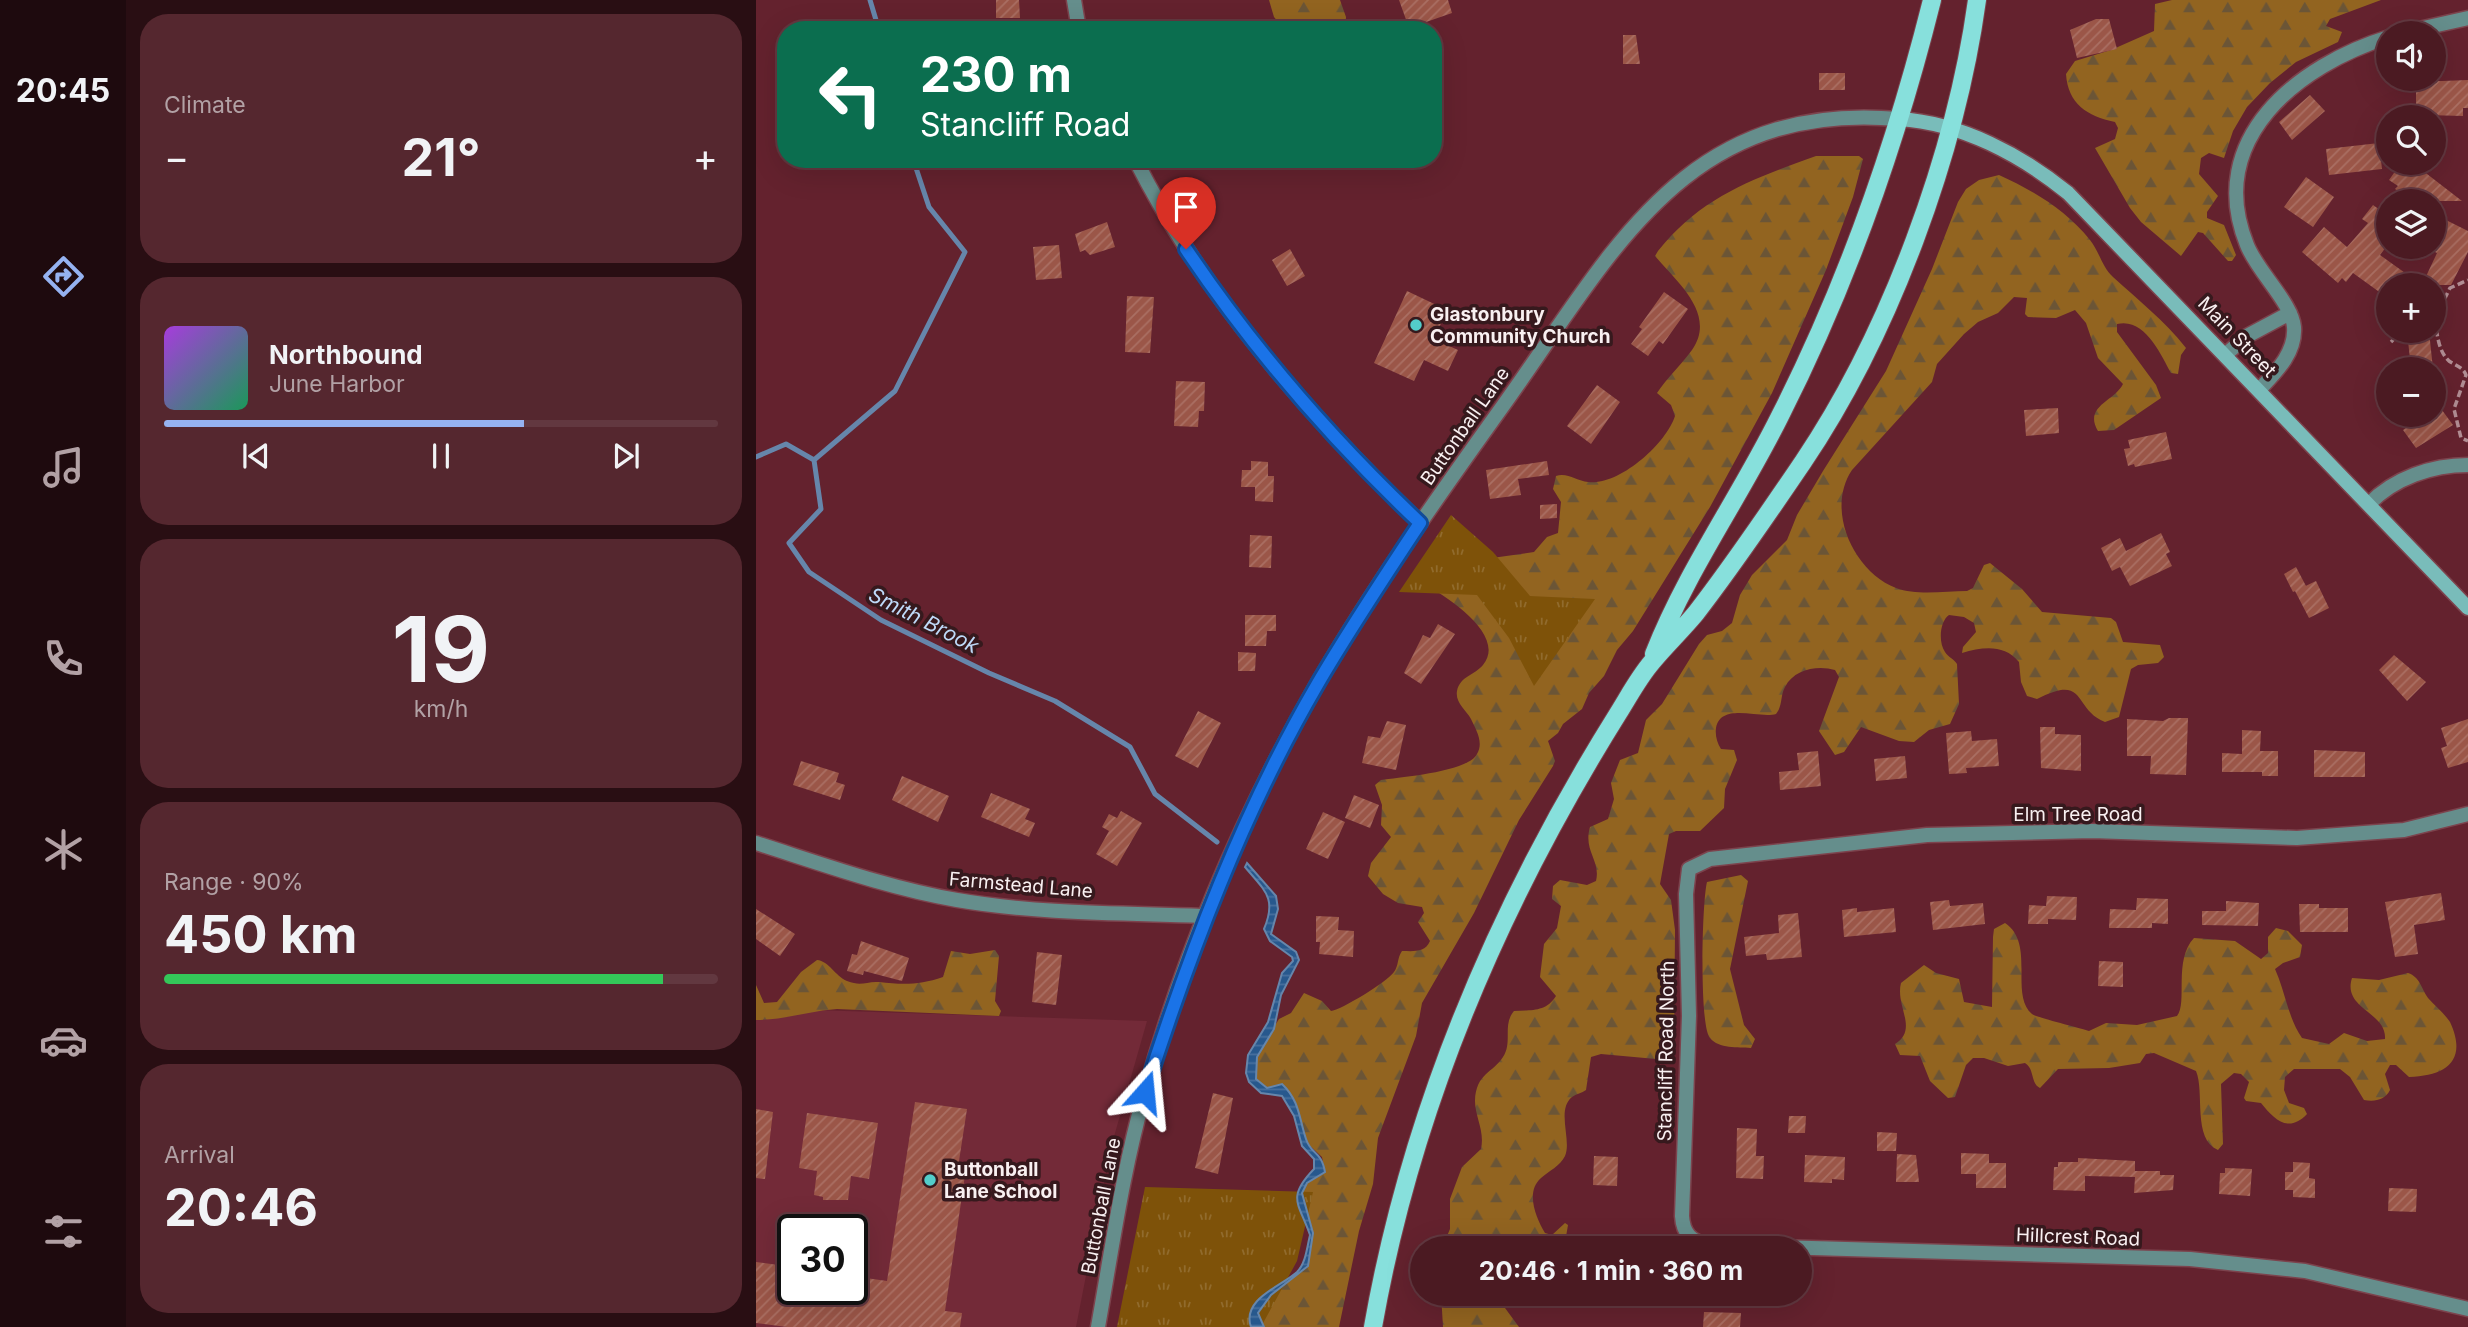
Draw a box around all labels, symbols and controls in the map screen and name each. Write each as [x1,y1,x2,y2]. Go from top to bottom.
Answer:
map controls [2376,21,2446,427]
button: sound [2376,21,2446,91]
text: 230 m [920,45,1072,104]
icon: left [805,49,896,140]
text: 20:45 [16,71,110,110]
text: Climate [164,91,246,119]
text: Stancliff Road [920,105,1130,144]
button: search [2376,105,2446,175]
text: 21° [401,126,481,189]
text: − [164,134,189,180]
text: + [693,134,718,180]
pin [1156,177,1216,249]
icon: arrive [1167,188,1205,226]
button: layers [2376,189,2446,259]
icon: directions [39,252,88,301]
button: + [2376,273,2446,343]
street label: Main Street [2193,292,2281,382]
place label: Glastonbury Community Church [1430,303,1611,348]
marker: Glastonbury Community Church [1408,317,1424,333]
text: Northbound [269,339,423,370]
button: − [2376,357,2446,427]
street label: Buttonball Lane [1416,363,1514,489]
text: June Harbor [269,370,405,398]
icon: previous [237,437,275,475]
icon: pause [422,437,460,475]
icon: next [607,437,645,475]
icon: music [39,443,88,492]
water label: Smith Brook [865,582,984,659]
text: 19 [392,594,490,704]
icon: phone [39,634,88,683]
text: km/h [414,695,468,723]
street label: Elm Tree Road [2013,803,2143,826]
icon: climate [39,825,88,874]
street label: Farmstead Lane [948,867,1094,903]
text: Range · 90% [164,868,304,896]
text: 450 km [164,903,357,966]
street label: Stancliff Road North [1653,960,1679,1142]
icon: car [39,1016,88,1065]
position arrow [1108,1055,1182,1129]
street label: Buttonball Lane [1076,1136,1126,1276]
text: Arrival [164,1141,235,1169]
place label: Buttonball Lane School [944,1158,1057,1203]
marker: Buttonball Lane School [922,1172,938,1188]
text: 20:46 [164,1176,318,1239]
icon: filters [39,1207,88,1256]
speed limit sign: 30 [777,1214,868,1305]
street label: Hillcrest Road [2016,1223,2140,1251]
text: 20:46 · 1 min · 360 m [1479,1255,1743,1286]

